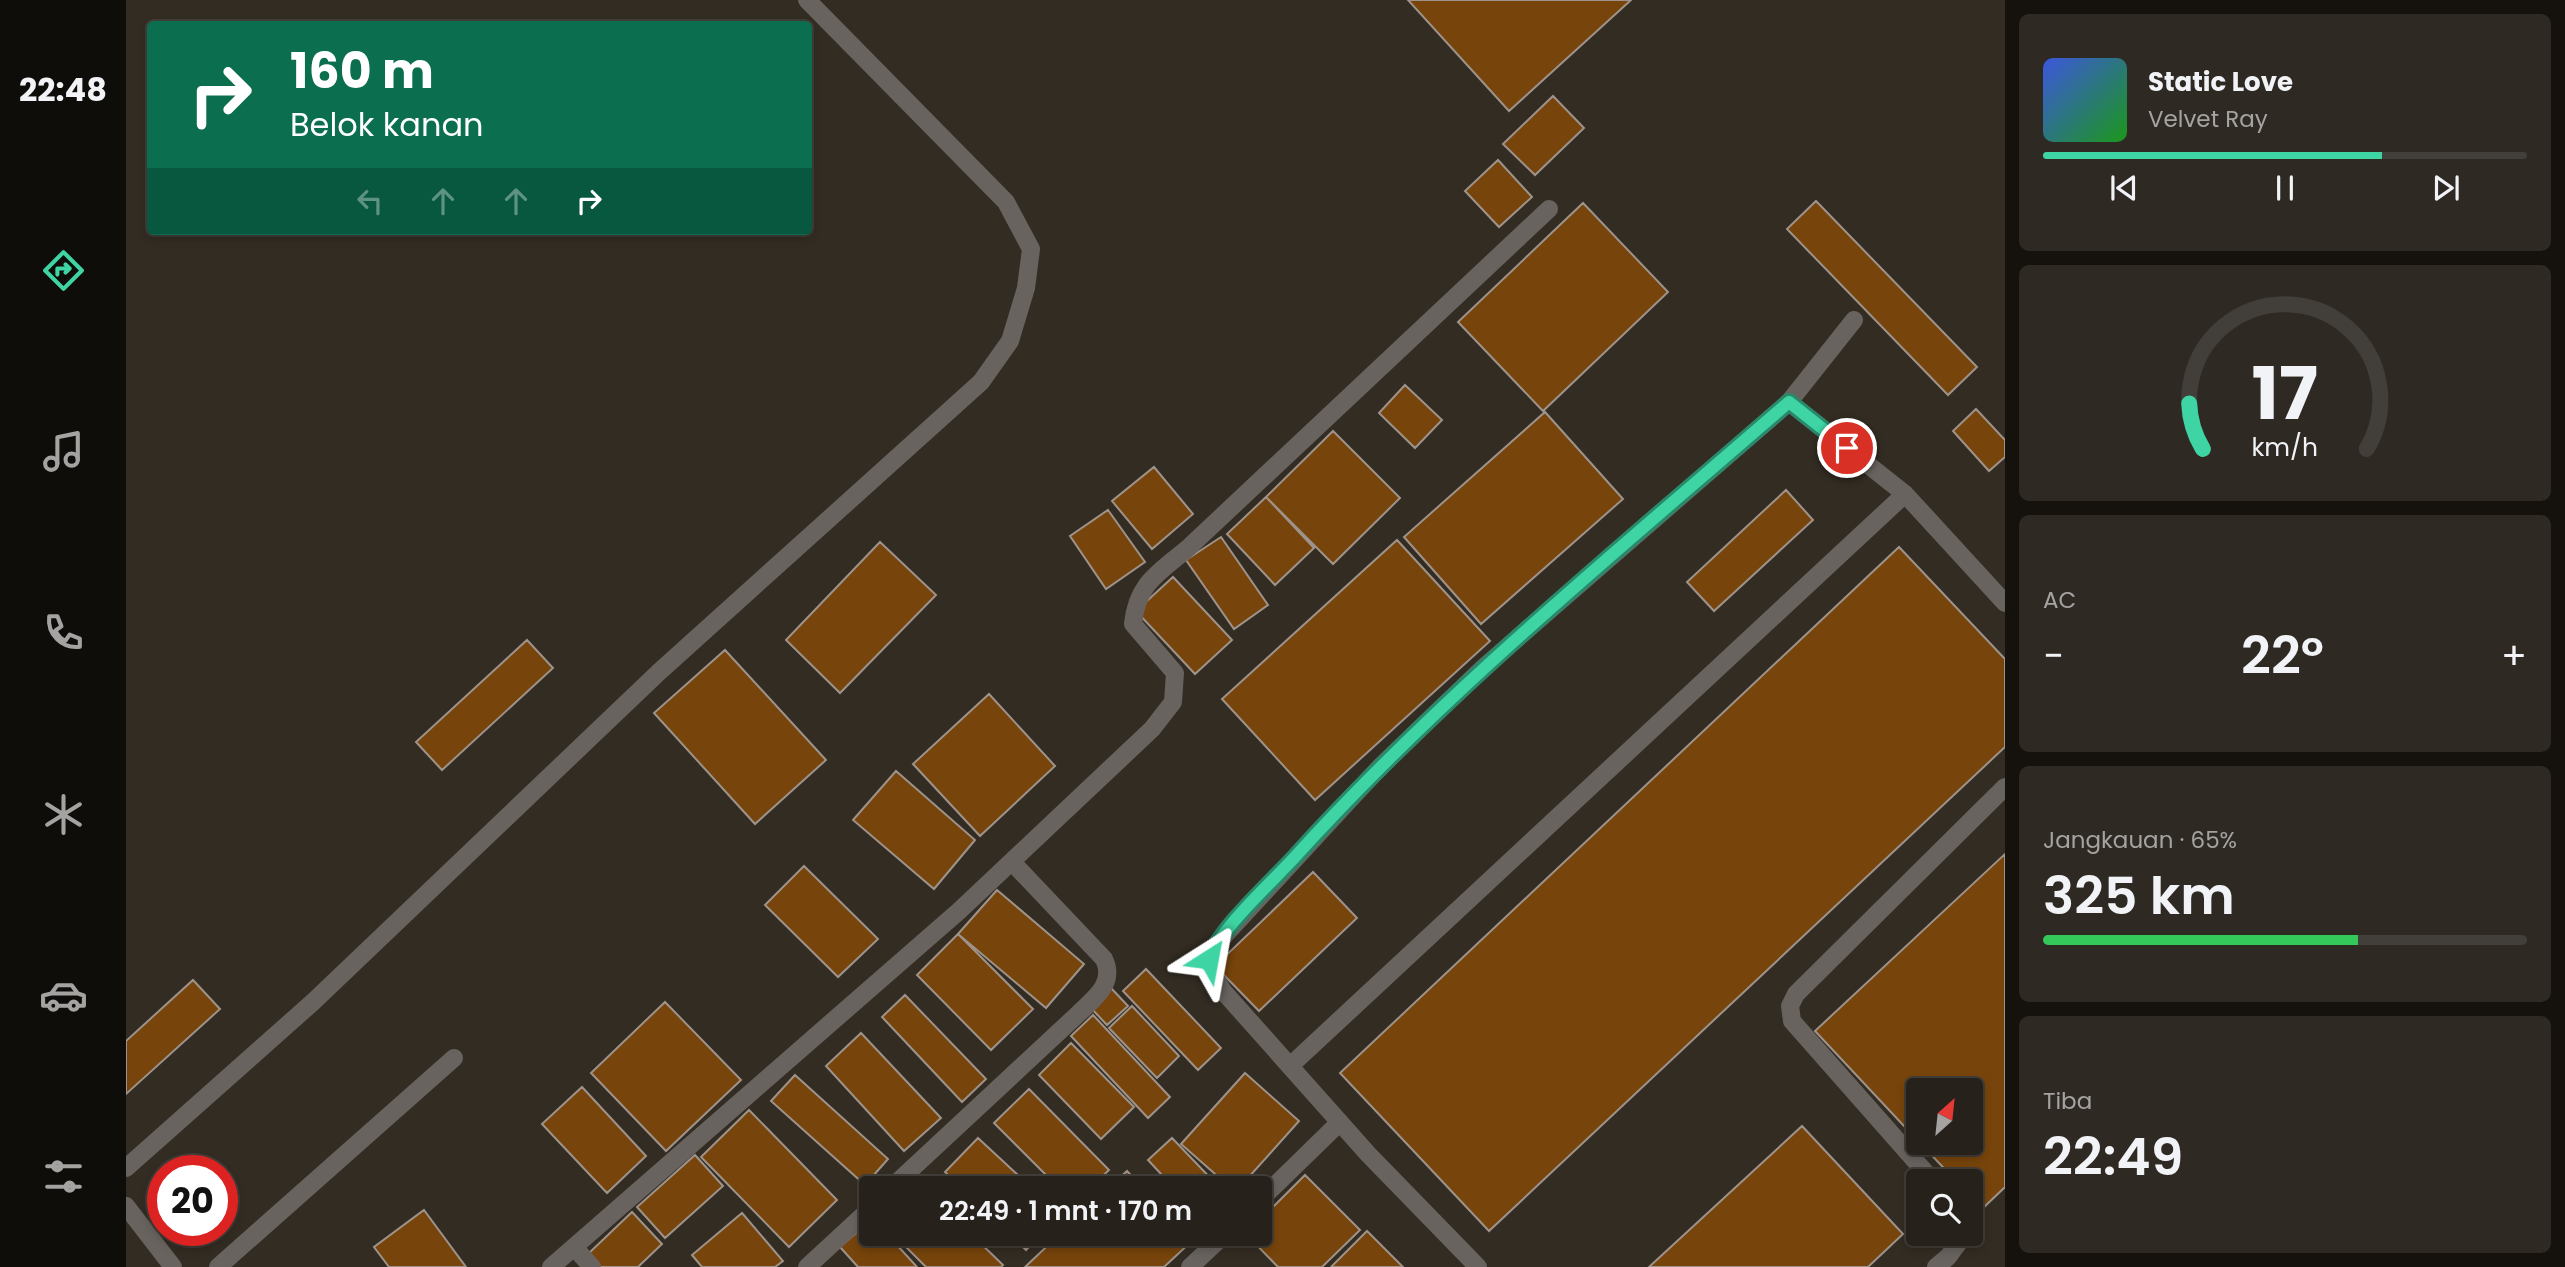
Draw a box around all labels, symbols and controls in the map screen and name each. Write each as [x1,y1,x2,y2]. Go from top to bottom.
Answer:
text: 160 m [290,37,434,105]
icon: right [175,49,266,140]
text: Static Love [2148,64,2293,100]
text: 22:48 [19,67,107,112]
text: Belok kanan [290,102,484,147]
text: Velvet Ray [2148,103,2268,135]
icon: previous [2105,169,2143,207]
icon: pause [2266,169,2304,207]
icon: next [2427,169,2465,207]
icon: left [351,182,389,220]
icon: ahead [424,182,462,220]
icon: ahead [497,182,535,220]
icon: right [570,182,608,220]
icon: directions [39,246,88,295]
text: 17 [2252,343,2318,444]
pin [1817,418,1877,478]
icon: music [39,427,88,476]
icon: arrive [1828,429,1866,467]
text: km/h [2252,430,2318,465]
text: AC [2043,584,2076,616]
icon: phone [39,608,88,657]
text: 22° [2241,619,2324,692]
text: − [2043,629,2064,682]
text: + [2501,629,2527,682]
icon: climate [39,790,88,839]
text: Jangkauan · 65% [2043,824,2237,856]
text: 325 km [2043,859,2235,932]
position arrow [1172,922,1246,996]
icon: car [39,971,88,1020]
north arrow [1906,1078,1983,1155]
map controls [1906,1078,1983,1246]
text: Tiba [2043,1085,2092,1117]
text: 22:49 [2043,1120,2183,1193]
icon: filters [39,1152,88,1201]
speed limit sign: 20 [147,1155,238,1246]
button: search [1906,1169,1983,1246]
text: 22:49 · 1 mnt · 170 m [939,1193,1192,1229]

